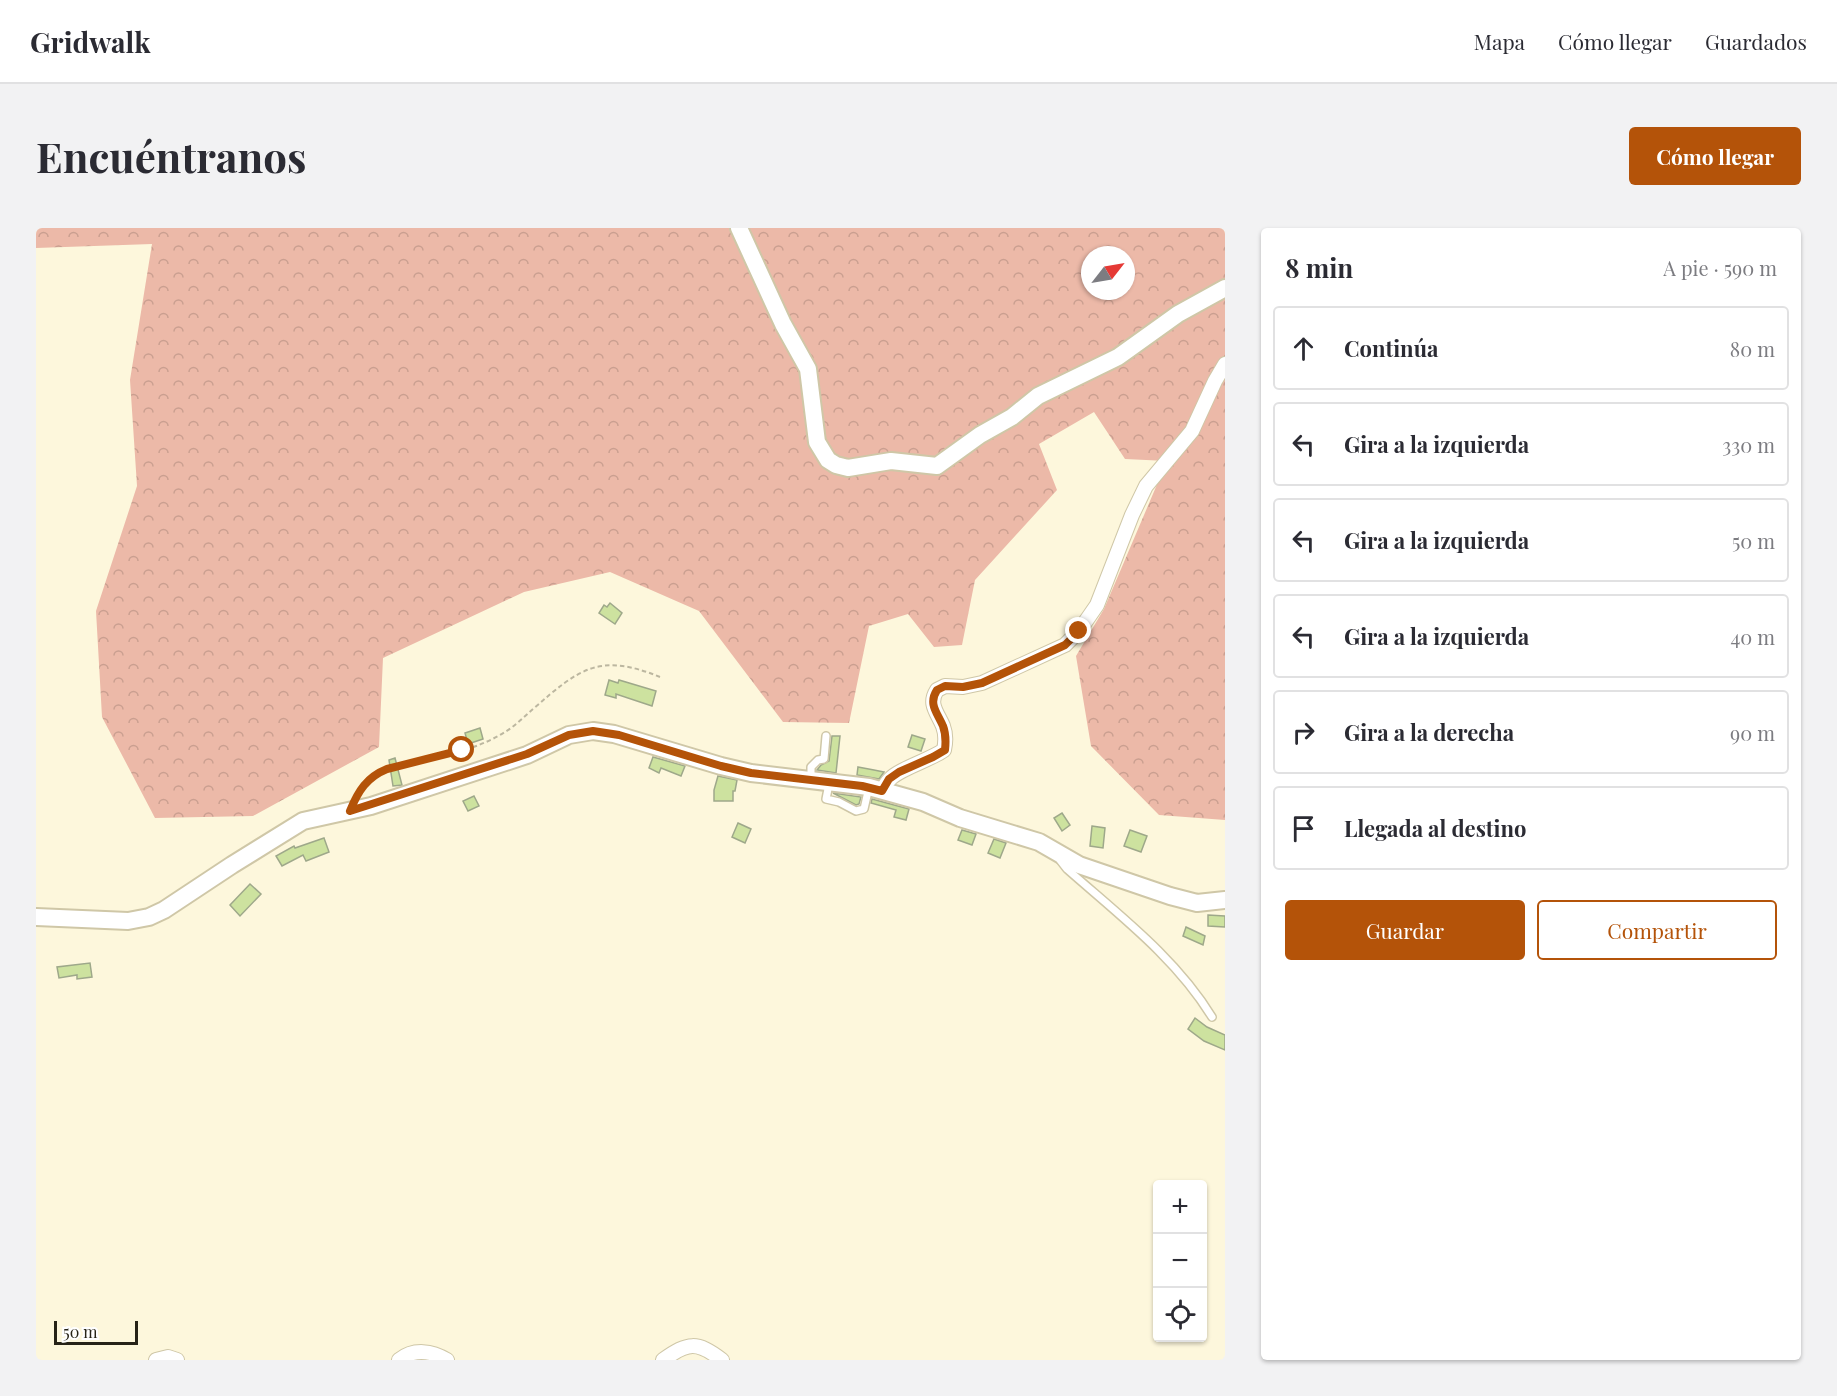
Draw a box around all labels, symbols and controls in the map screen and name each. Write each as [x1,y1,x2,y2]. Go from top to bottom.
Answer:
text: Gridwalk [30,23,151,60]
text: Mapa [1474,27,1525,55]
text: Cómo llegar [1558,27,1672,55]
text: Guardados [1705,27,1807,55]
button: Cómo llegar [1629,127,1801,185]
text: Encuéntranos [36,128,306,184]
north arrow [1081,246,1135,300]
text: 8 min [1285,250,1353,285]
text: A pie · 590 m [1663,254,1777,281]
icon: ahead [1287,332,1320,365]
text: Continúa [1344,333,1438,363]
text: 80 m [1730,335,1775,362]
icon: left [1287,428,1320,461]
text: Gira a la izquierda [1344,429,1529,459]
text: 330 m [1722,431,1775,458]
icon: left [1287,524,1320,557]
text: Gira a la izquierda [1344,525,1529,555]
text: 50 m [1732,527,1775,554]
route end [1065,617,1091,643]
icon: left [1287,620,1320,653]
text: Gira a la izquierda [1344,621,1529,651]
text: 40 m [1730,623,1775,650]
icon: right [1287,716,1320,749]
text: Gira a la derecha [1344,717,1514,747]
text: 90 m [1730,719,1775,746]
route start [448,736,474,762]
icon: arrive [1287,812,1320,845]
text: Llegada al destino [1344,813,1526,843]
button: Guardar [1285,900,1525,960]
button: Compartir [1537,900,1777,960]
map controls [1153,1180,1207,1342]
button: + [1153,1180,1207,1234]
button: − [1153,1234,1207,1288]
button: locate [1153,1288,1207,1342]
scale bar [54,1318,138,1346]
text: 50 m [63,1321,97,1342]

